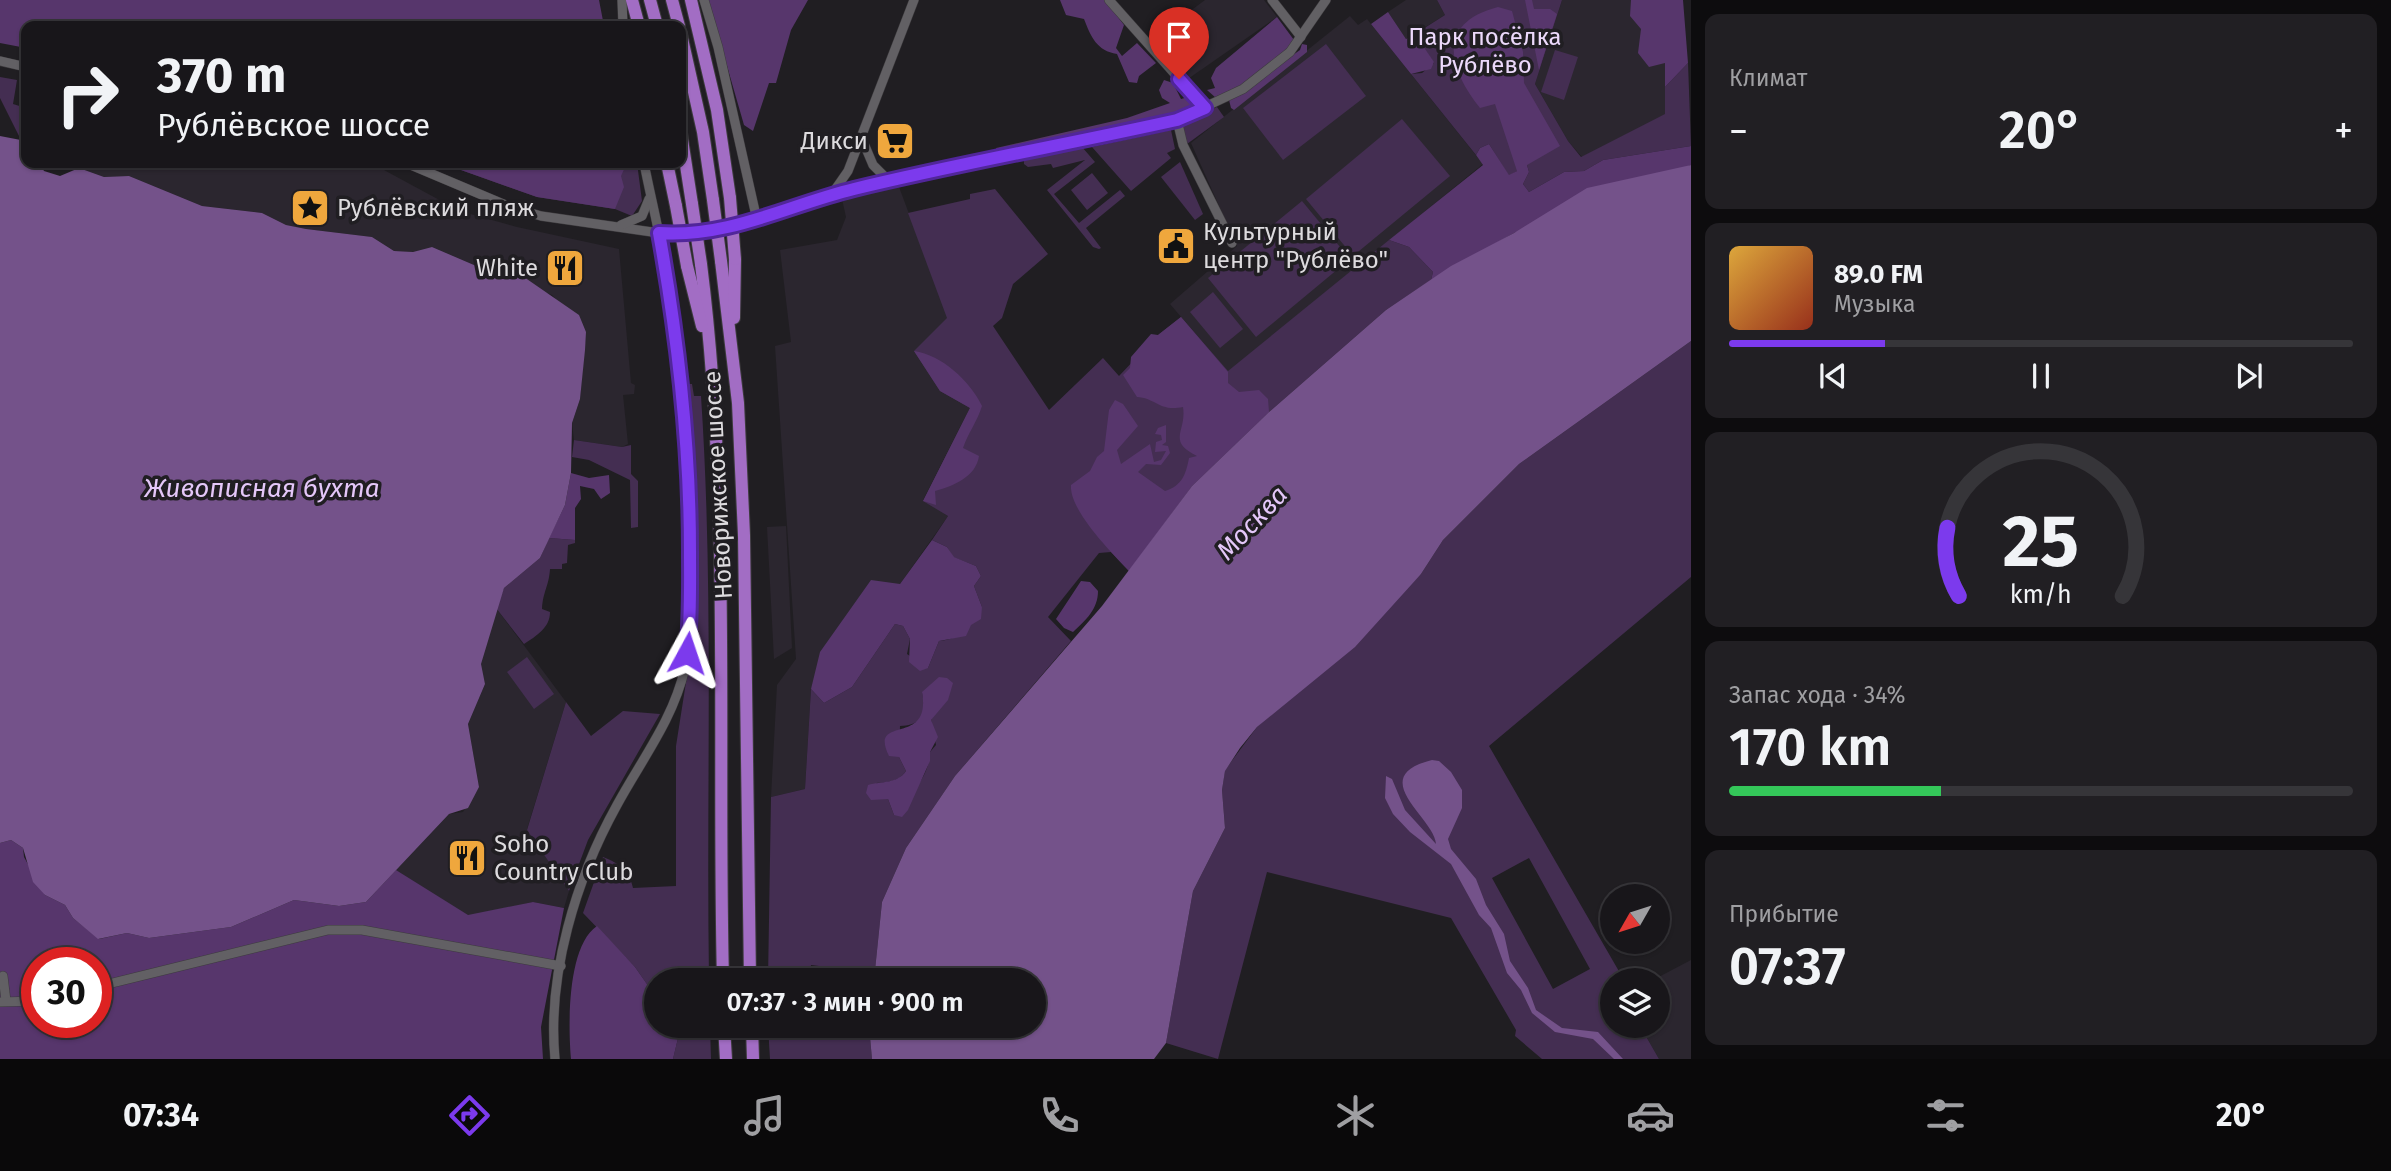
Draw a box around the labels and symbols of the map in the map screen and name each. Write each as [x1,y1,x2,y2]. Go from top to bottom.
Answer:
pin [1149,7,1209,79]
park label: Парк посёлка Рублёво [1408,23,1562,79]
supermarket icon: Дикси [874,120,916,162]
place label: Дикси [800,127,868,155]
place icon: Рублёвский пляж [289,187,331,229]
place label: Рублёвский пляж [337,194,534,222]
place label: Культурный центр "Рублёво" [1203,218,1388,274]
public building icon: Культурный центр "Рублёво" [1155,225,1197,267]
restaurant icon: White [544,247,586,289]
place label: White [476,254,538,282]
street label: Новорижское шоссе [698,370,738,600]
water label: Живописная бухта [143,473,380,504]
water label: Москва [1210,480,1294,566]
position arrow [650,616,724,690]
place label: Soho Country Club [494,830,634,886]
restaurant icon: Soho Country Club [446,837,488,879]
north arrow [1600,884,1670,954]
speed limit sign: 30 [21,947,112,1038]

